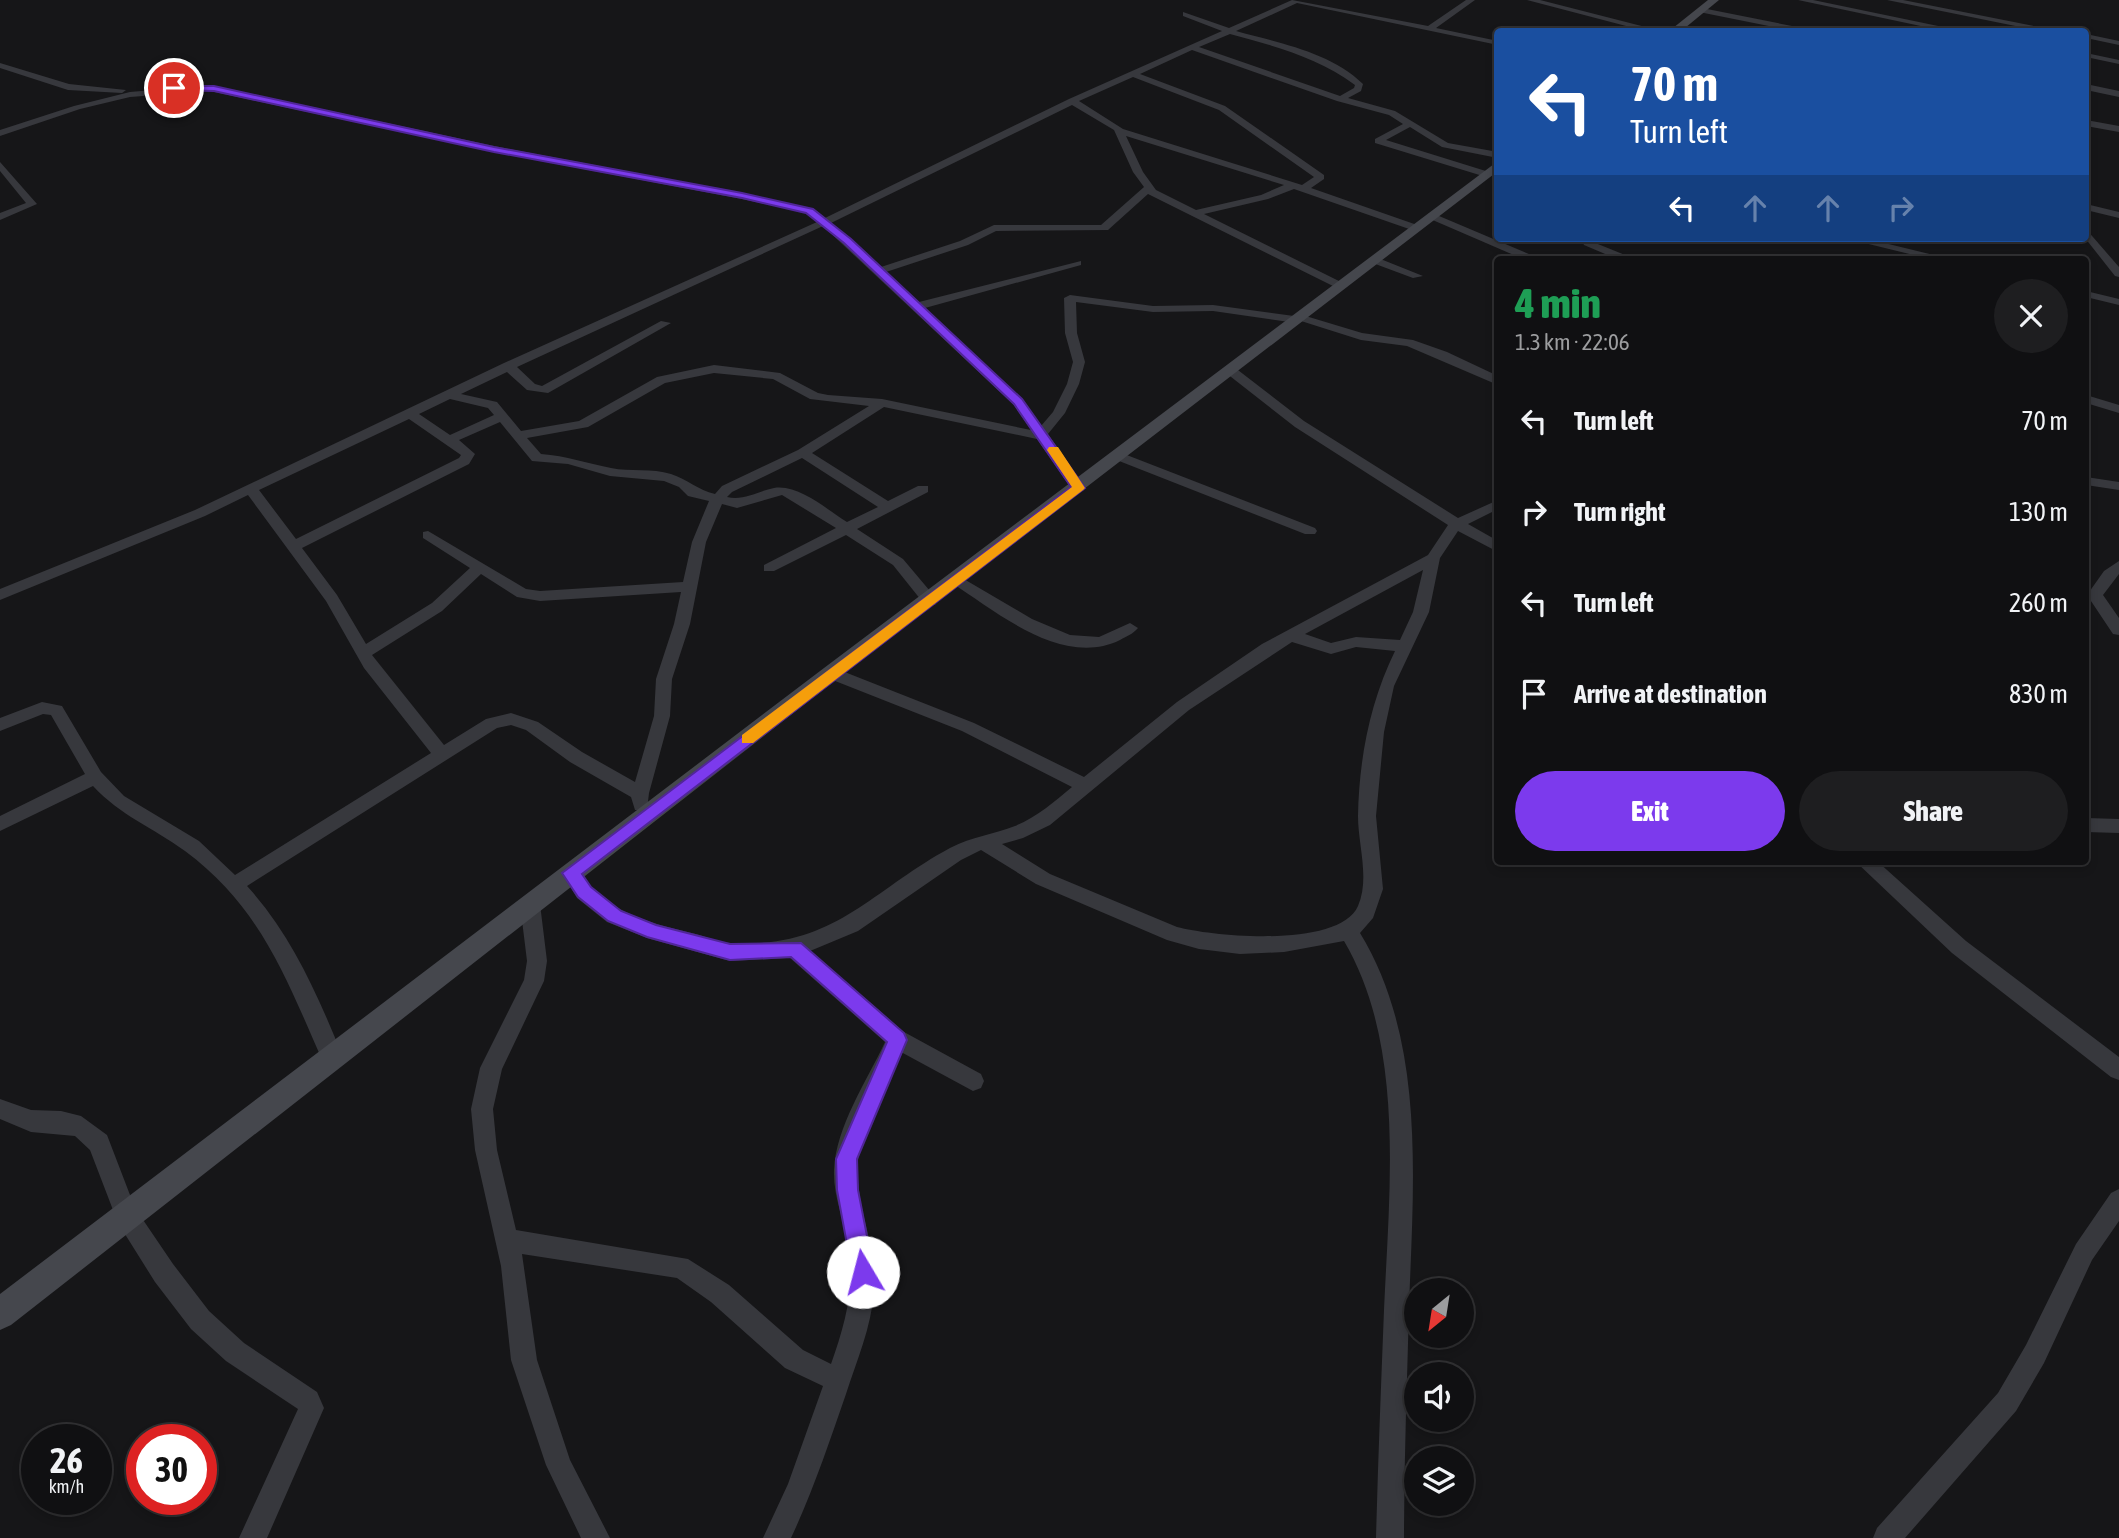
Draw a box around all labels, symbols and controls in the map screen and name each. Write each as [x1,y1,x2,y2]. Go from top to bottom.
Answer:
text: 70 m [1630,55,1718,111]
icon: left [1515,56,1606,147]
pin [144,58,204,118]
icon: arrive [155,69,193,107]
text: Turn left [1630,113,1728,150]
icon: left [1663,189,1701,227]
icon: ahead [1736,189,1774,227]
icon: ahead [1809,189,1847,227]
icon: right [1882,189,1920,227]
text: 4 min [1515,279,1601,327]
button: close [1994,279,2068,353]
text: 1.3 km · 22:06 [1515,329,1630,355]
icon: left [1515,402,1553,440]
text: Turn left [1574,406,1654,436]
text: 70 m [2021,406,2068,436]
icon: right [1515,493,1553,531]
text: Turn right [1574,497,1665,527]
text: 130 m [2009,497,2068,527]
icon: left [1515,584,1553,622]
text: Turn left [1574,588,1654,618]
text: 260 m [2009,588,2068,618]
icon: arrive [1515,675,1553,713]
text: Arrive at destination [1574,679,1767,709]
text: 830 m [2009,679,2068,709]
button: Exit [1515,771,1785,851]
button: Share [1799,771,2068,851]
position arrow [826,1235,900,1309]
north arrow [1404,1278,1474,1348]
map controls [1404,1278,1474,1516]
button: sound [1404,1362,1474,1432]
speed limit sign: 30 [126,1424,217,1515]
text: 26 [50,1440,83,1480]
button: layers [1404,1446,1474,1516]
text: km/h [49,1476,84,1497]

